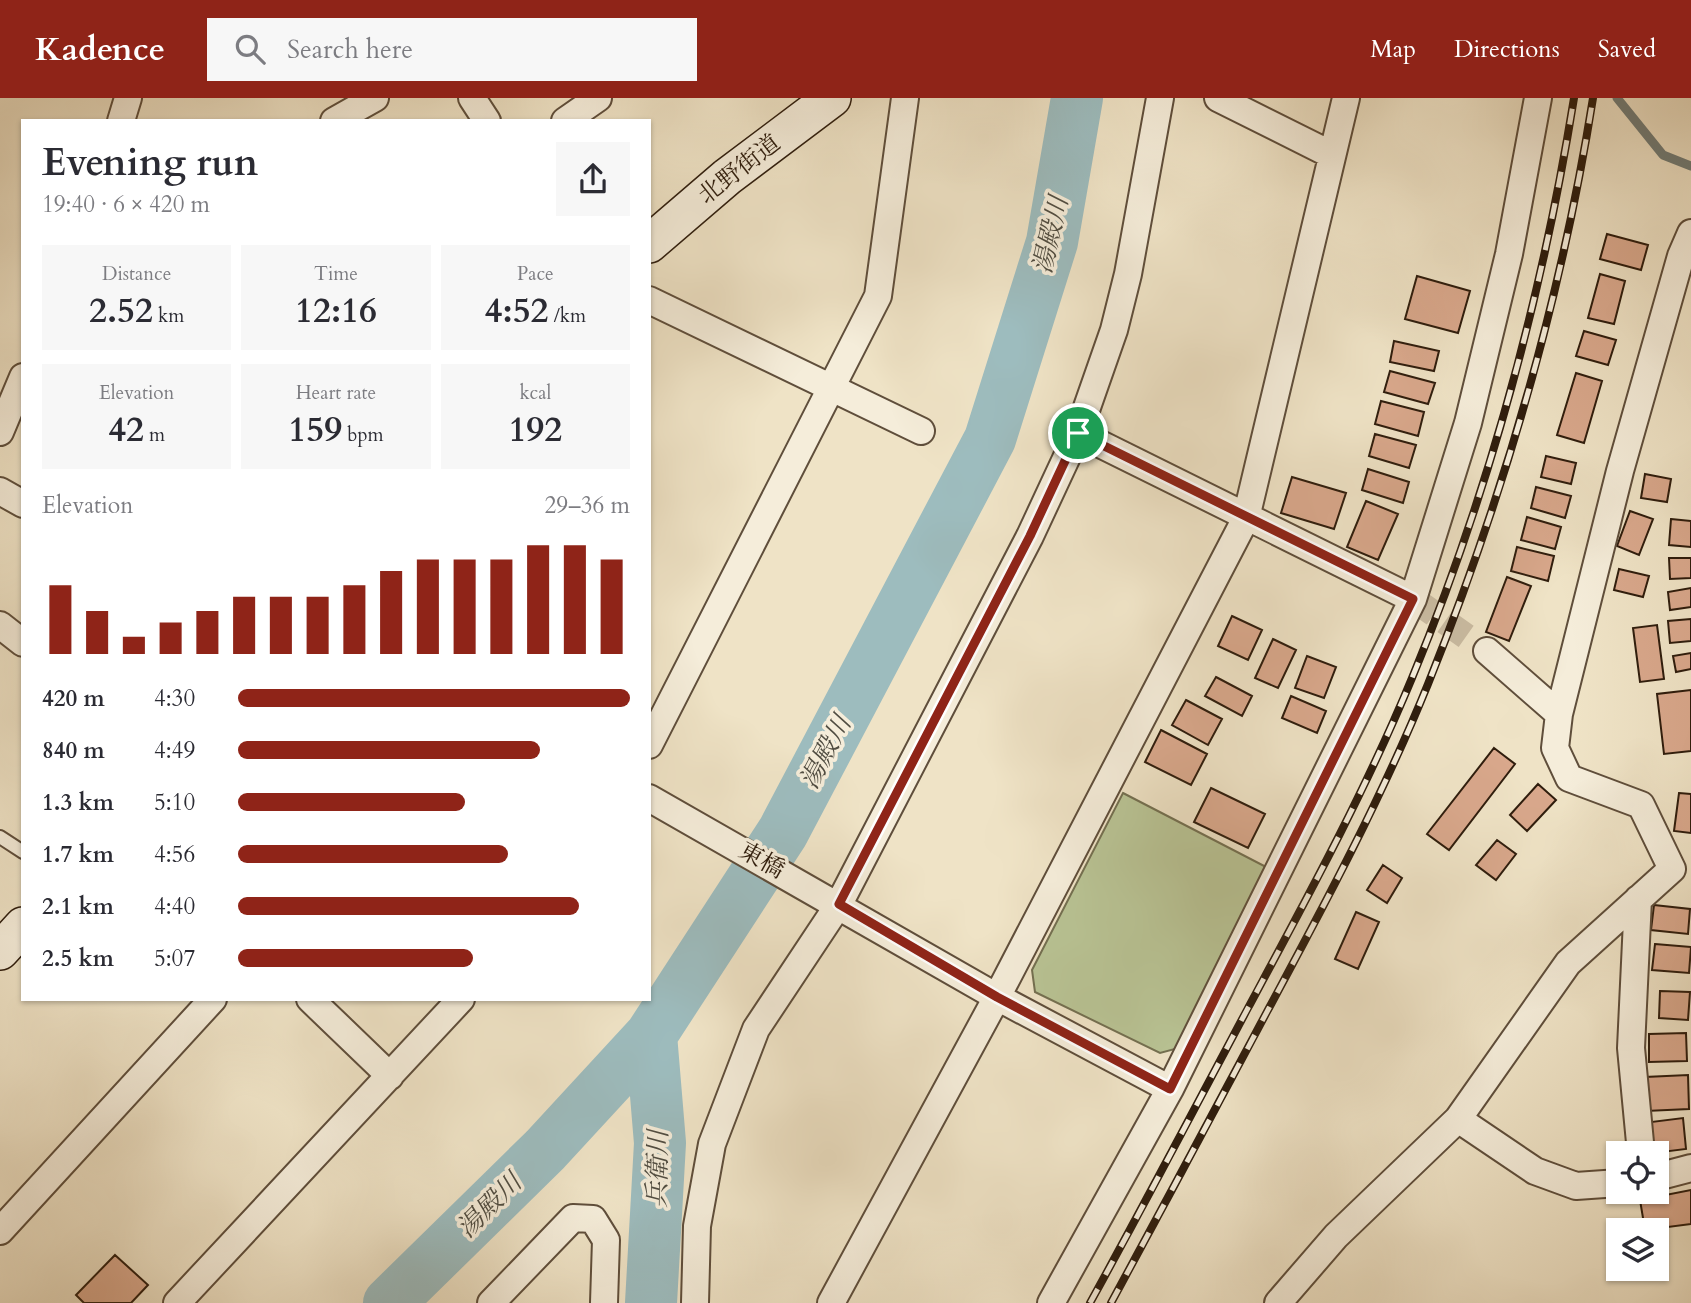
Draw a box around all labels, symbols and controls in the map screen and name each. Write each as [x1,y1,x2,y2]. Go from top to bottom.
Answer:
search box [207,18,697,81]
text: Kadence [35,27,165,72]
icon: search [231,30,269,68]
text: Search here [287,32,413,67]
text: Map [1370,33,1416,66]
text: Directions [1454,33,1560,66]
text: Saved [1598,33,1656,66]
street label: 北野街道 [691,127,787,212]
text: Evening run [42,137,258,189]
button: share [556,142,630,216]
text: 19:40 · 6 × 420 m [42,189,210,220]
water label: 湯殿川 [1025,190,1077,277]
text: Distance [102,261,171,287]
text: Time [314,261,358,287]
text: Pace [517,261,554,287]
text: 2.52 [89,287,153,335]
text: 12:16 [295,287,377,335]
text: 4:52 [485,287,549,335]
text: km [153,303,184,329]
text: /km [549,303,586,329]
text: Elevation [99,380,174,406]
text: Heart rate [296,380,376,406]
text: kcal [519,380,551,406]
pin [1048,403,1108,463]
text: 42 [108,406,144,454]
text: 159 [288,406,342,454]
text: 192 [508,406,562,454]
icon: arrive [1059,414,1097,452]
text: m [144,422,165,448]
text: bpm [342,422,384,448]
text: Elevation [42,490,133,521]
text: 29–36 m [545,490,630,521]
text: 420 m [42,683,105,714]
text: 4:30 [154,683,195,714]
water label: 湯殿川 [792,707,861,795]
text: 840 m [42,735,105,766]
text: 4:49 [154,735,195,766]
text: 1.3 km [42,787,114,818]
text: 5:10 [154,787,195,818]
street label: 東橋 [733,834,791,887]
text: 1.7 km [42,839,114,870]
text: 4:56 [154,839,195,870]
text: 2.1 km [42,891,114,922]
text: 4:40 [154,891,195,922]
text: 2.5 km [42,943,114,974]
text: 5:07 [154,943,195,974]
water label: 兵衛川 [639,1127,676,1208]
map controls [1606,1141,1669,1281]
button: locate [1606,1141,1669,1204]
water label: 湯殿川 [449,1163,531,1245]
button: layers [1606,1218,1669,1281]

